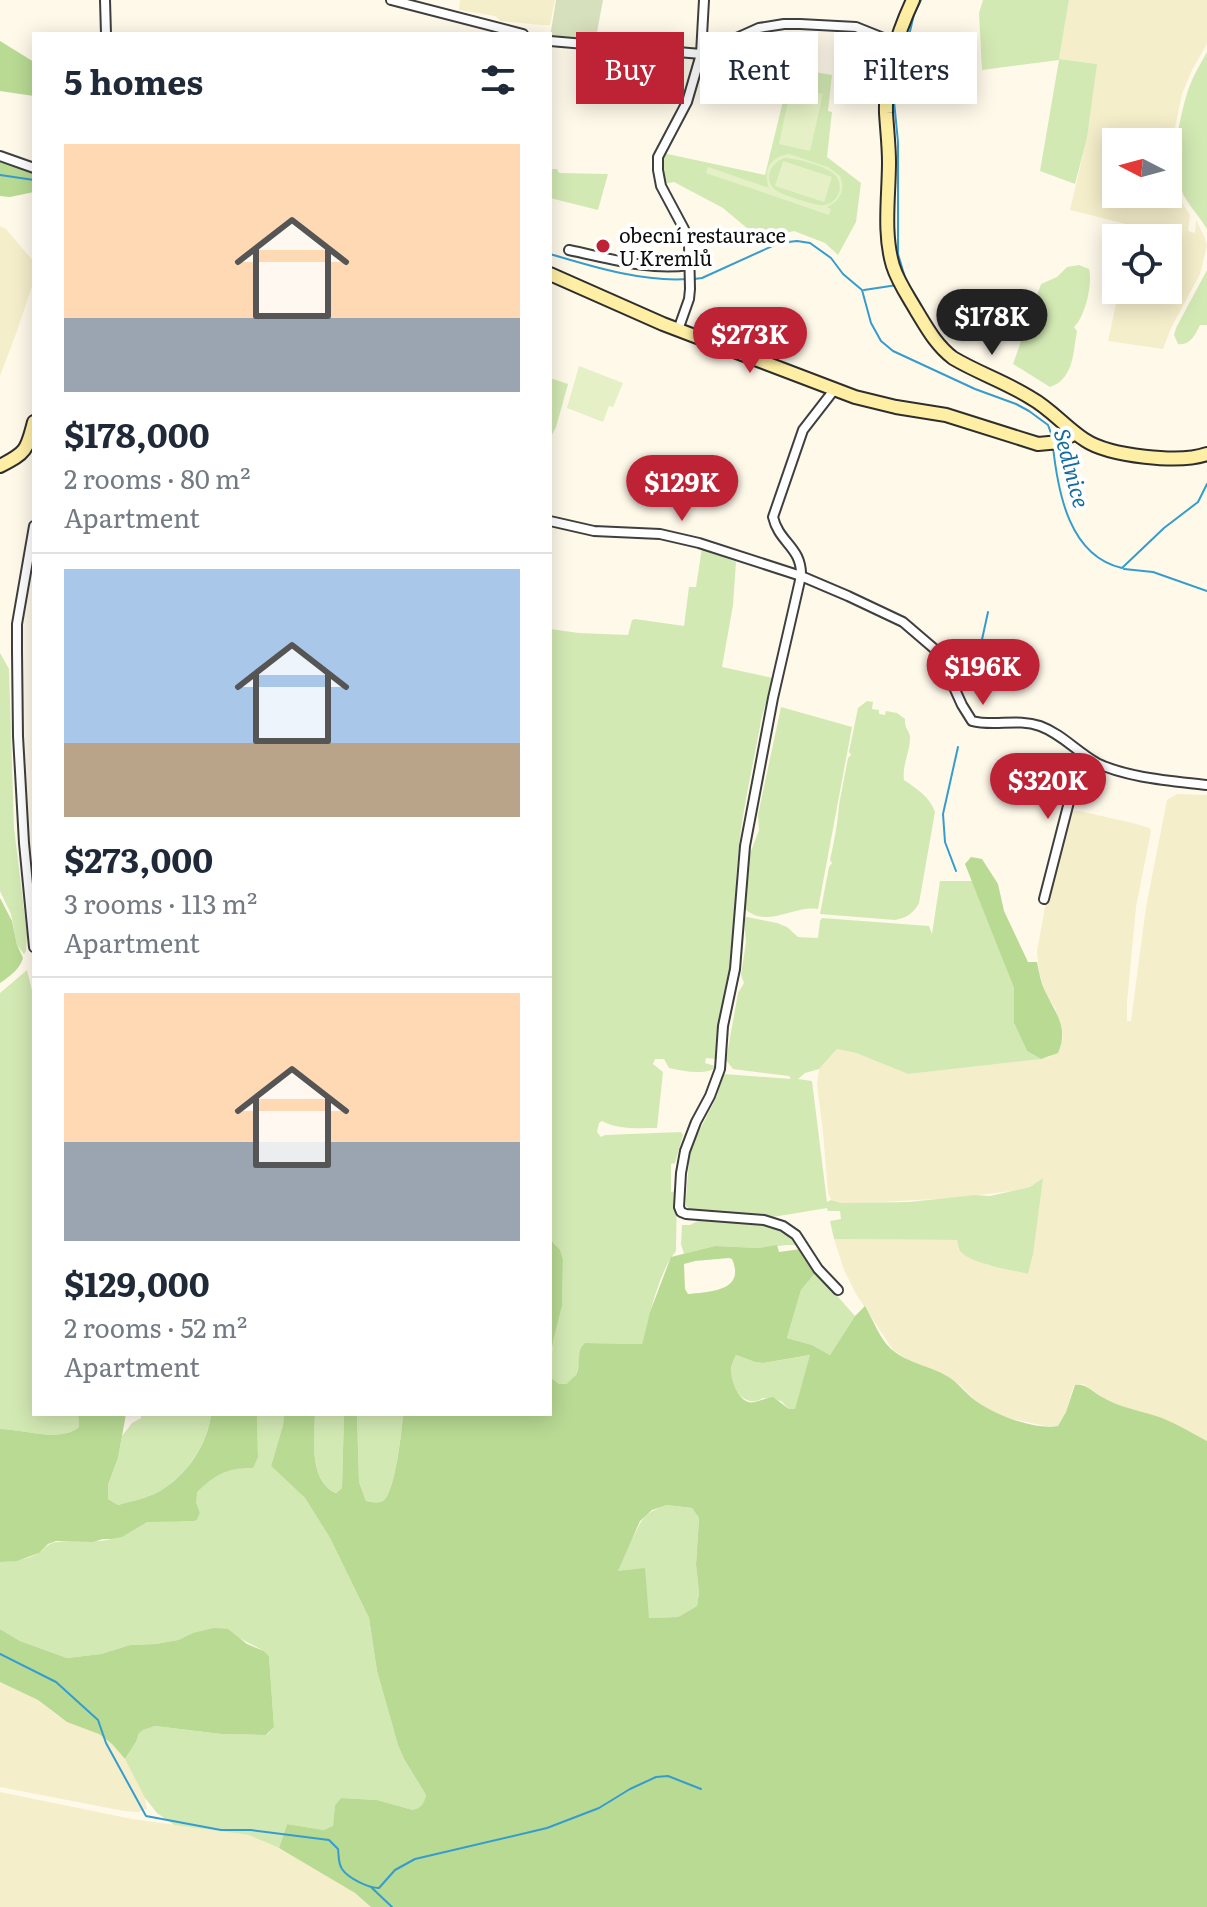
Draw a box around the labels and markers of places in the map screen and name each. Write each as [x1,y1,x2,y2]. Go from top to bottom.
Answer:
place label: obecní restaurace U Kremlů [619,219,786,272]
marker: obecní restaurace U Kremlů [594,237,612,255]
pin: $178K [936,289,1048,357]
pin: $273K [694,307,806,375]
pin: $129K [626,455,738,523]
pin: $196K [927,639,1039,707]
pin: $320K [992,753,1104,821]

